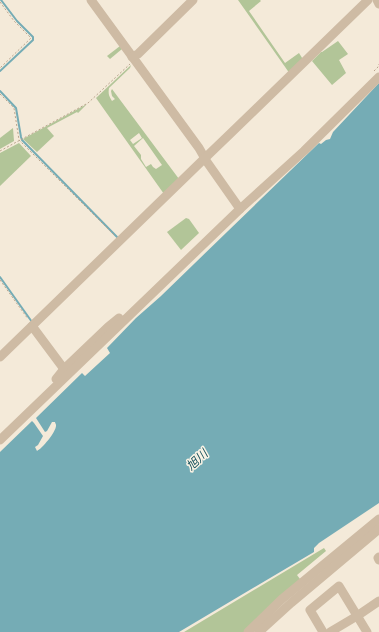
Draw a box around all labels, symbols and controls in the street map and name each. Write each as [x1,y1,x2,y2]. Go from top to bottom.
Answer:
water label: 旭川 [183,445,211,473]

